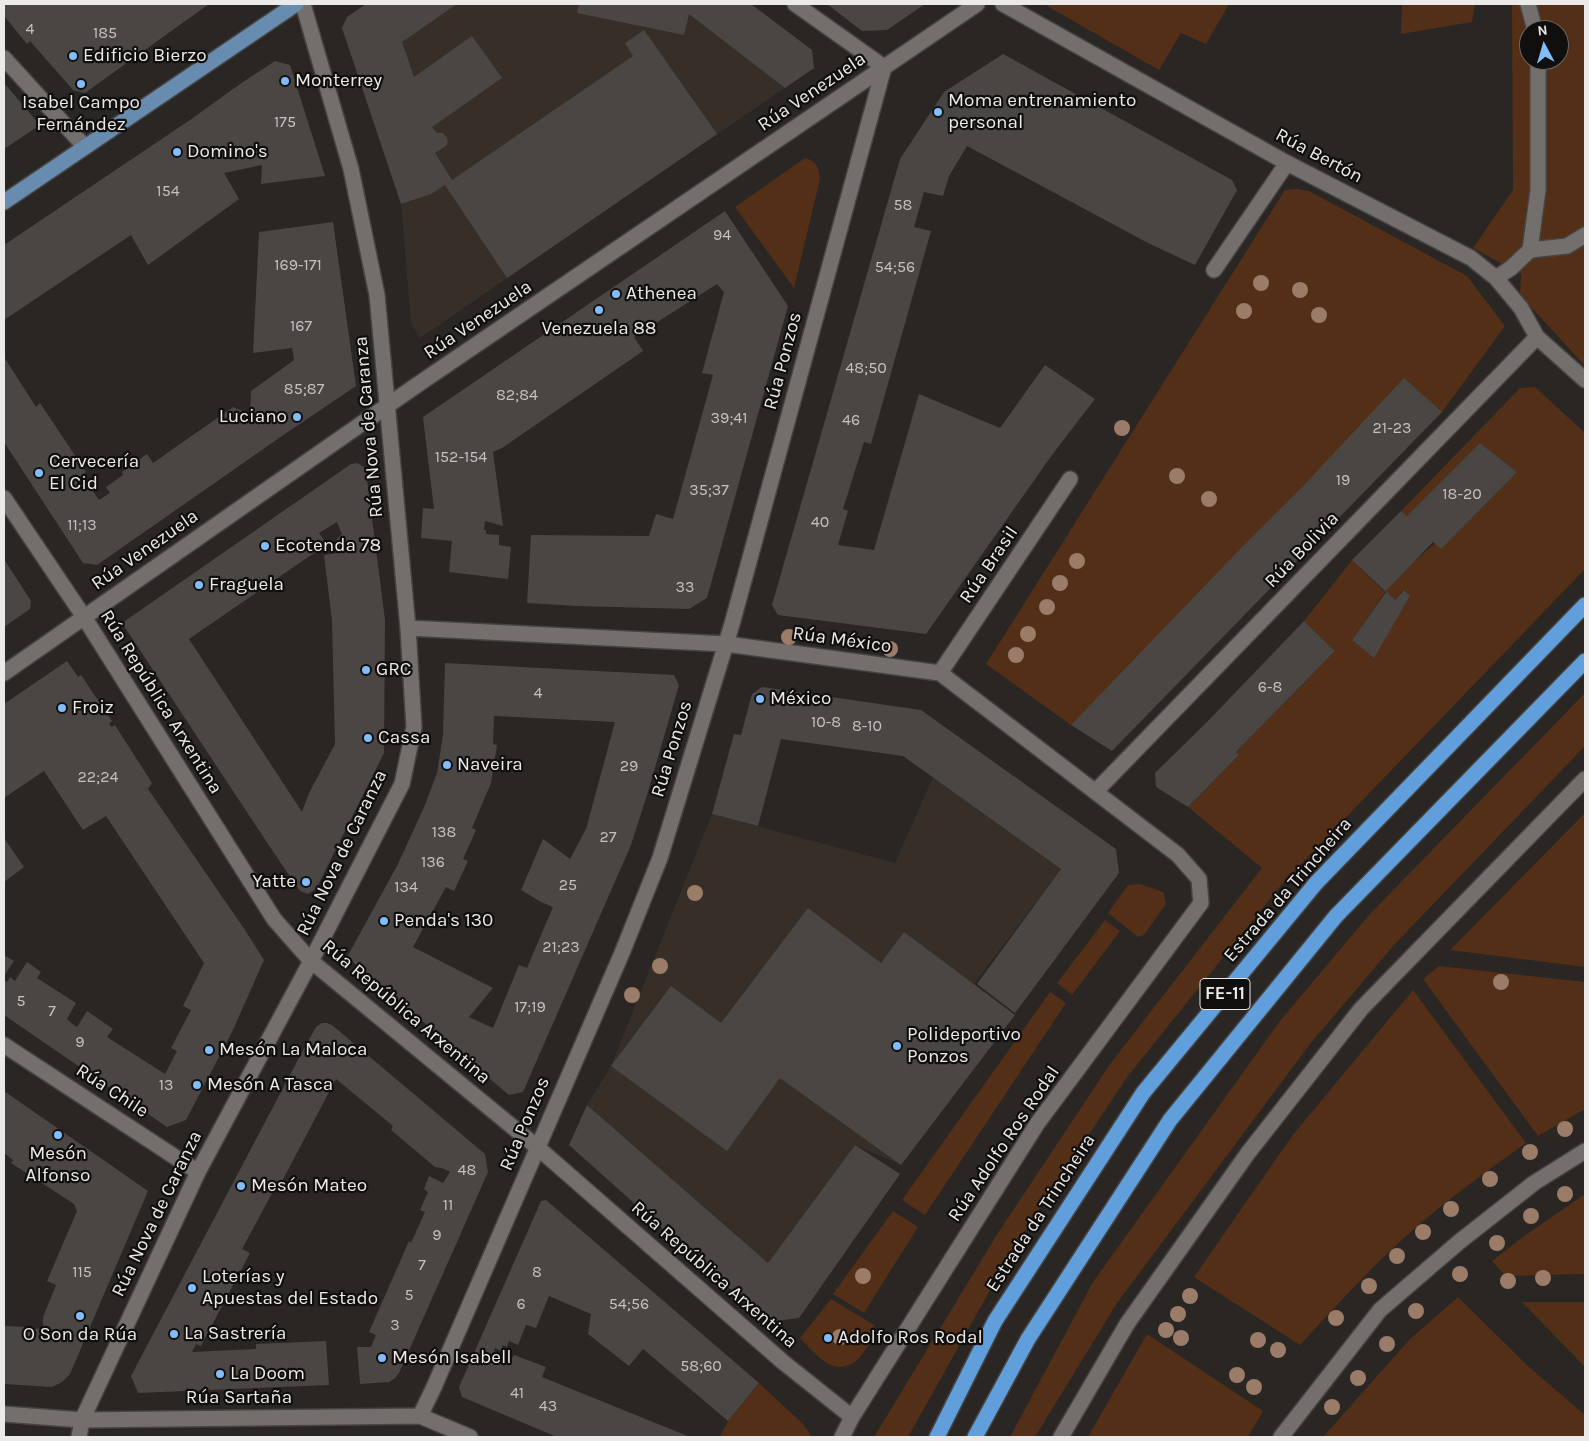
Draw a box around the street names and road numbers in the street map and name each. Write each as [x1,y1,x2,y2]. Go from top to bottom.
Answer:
street label: Rúa Venezuela [754,48,870,136]
street label: Rúa Bertón [1271,124,1367,188]
street label: Rúa Venezuela [420,276,536,364]
street label: Rúa Ponzos [759,310,807,412]
street label: Rúa Nova de Caranza [350,335,388,519]
street label: Rúa Venezuela [87,505,203,595]
street label: Rúa Bolivia [1260,507,1344,593]
street label: Rúa Brasil [955,522,1023,608]
street label: Rúa República Arxentina [95,606,227,798]
street label: Rúa México [791,622,893,658]
street label: Rúa Ponzos [646,698,698,800]
street label: Rúa Nova de Caranza [292,766,392,940]
street label: Estrada da Trincheira [1219,813,1357,967]
street label: Rúa República Arxentina [317,935,495,1089]
road number: FE-11 [1200,979,1250,1010]
street label: Rúa Chile [71,1059,153,1123]
street label: Rúa Adolfo Ros Rodal [943,1062,1065,1226]
street label: Rúa Ponzos [495,1074,555,1174]
street label: Rúa Nova de Caranza [107,1127,207,1301]
street label: Estrada da Trincheira [981,1130,1101,1296]
street label: Rúa República Arxentina [626,1197,802,1353]
street label: Rúa Sartaña [186,1387,292,1409]

